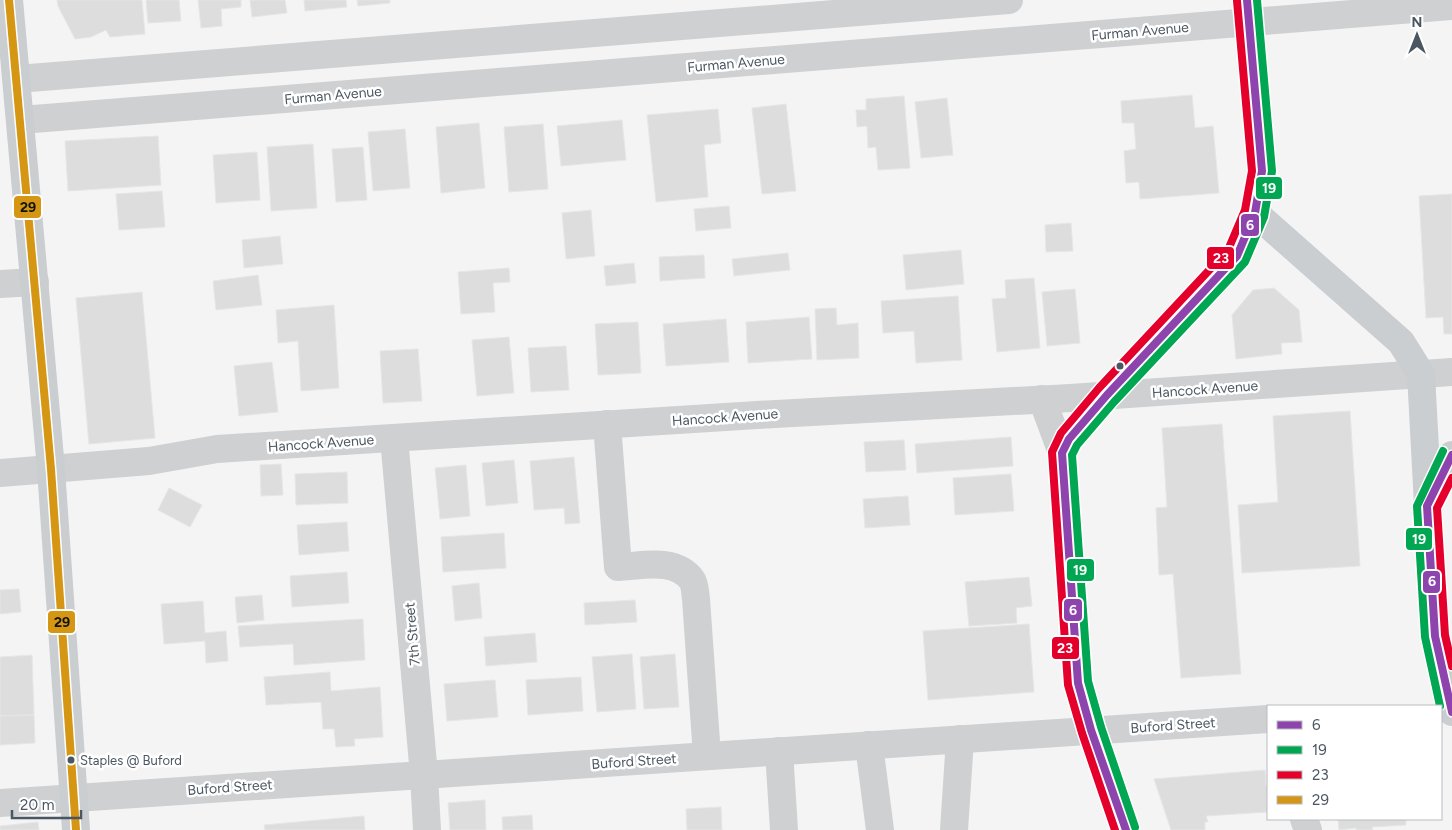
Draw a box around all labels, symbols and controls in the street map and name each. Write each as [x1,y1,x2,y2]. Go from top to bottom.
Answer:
north arrow [1392,10,1442,60]
text: N [1412,14,1422,31]
street label: Furman Avenue [1091,19,1190,44]
street label: Furman Avenue [687,51,786,76]
street label: Furman Avenue [284,83,383,108]
line badge: 19 [1255,176,1283,200]
text: 19 [1262,180,1276,197]
line badge: 29 [13,195,42,219]
text: 29 [20,199,36,216]
line badge: 6 [1240,213,1260,237]
text: 6 [1246,217,1254,234]
line badge: 23 [1206,246,1235,270]
text: 23 [1213,250,1229,267]
unlabelled marker [1115,361,1125,371]
street label: Hancock Avenue [1151,377,1259,402]
street label: Hancock Avenue [671,405,779,430]
street label: Hancock Avenue [267,431,375,456]
line badge: 19 [1405,527,1433,551]
text: 19 [1412,531,1426,548]
line badge: 19 [1066,558,1095,582]
text: 19 [1073,562,1087,579]
line badge: 6 [1422,570,1441,594]
text: 6 [1428,573,1436,590]
line badge: 6 [1063,598,1083,622]
street label: 7th Street [401,602,424,666]
text: 6 [1069,602,1077,619]
line badge: 29 [47,610,76,634]
text: 29 [54,614,70,631]
line badge: 23 [1051,636,1080,660]
text: 23 [1057,640,1073,657]
legend [1267,705,1442,820]
street label: Buford Street [1130,714,1216,737]
text: 6 [1312,716,1321,734]
text: 19 [1312,741,1327,759]
street label: Buford Street [591,750,677,773]
place label: Staples @ Buford [80,753,182,768]
marker: Staples @ Buford [66,755,76,765]
text: 23 [1312,766,1329,784]
street label: Buford Street [187,776,273,799]
scale bar [12,788,81,820]
text: 29 [1312,791,1329,809]
text: 20 m [20,796,54,814]

